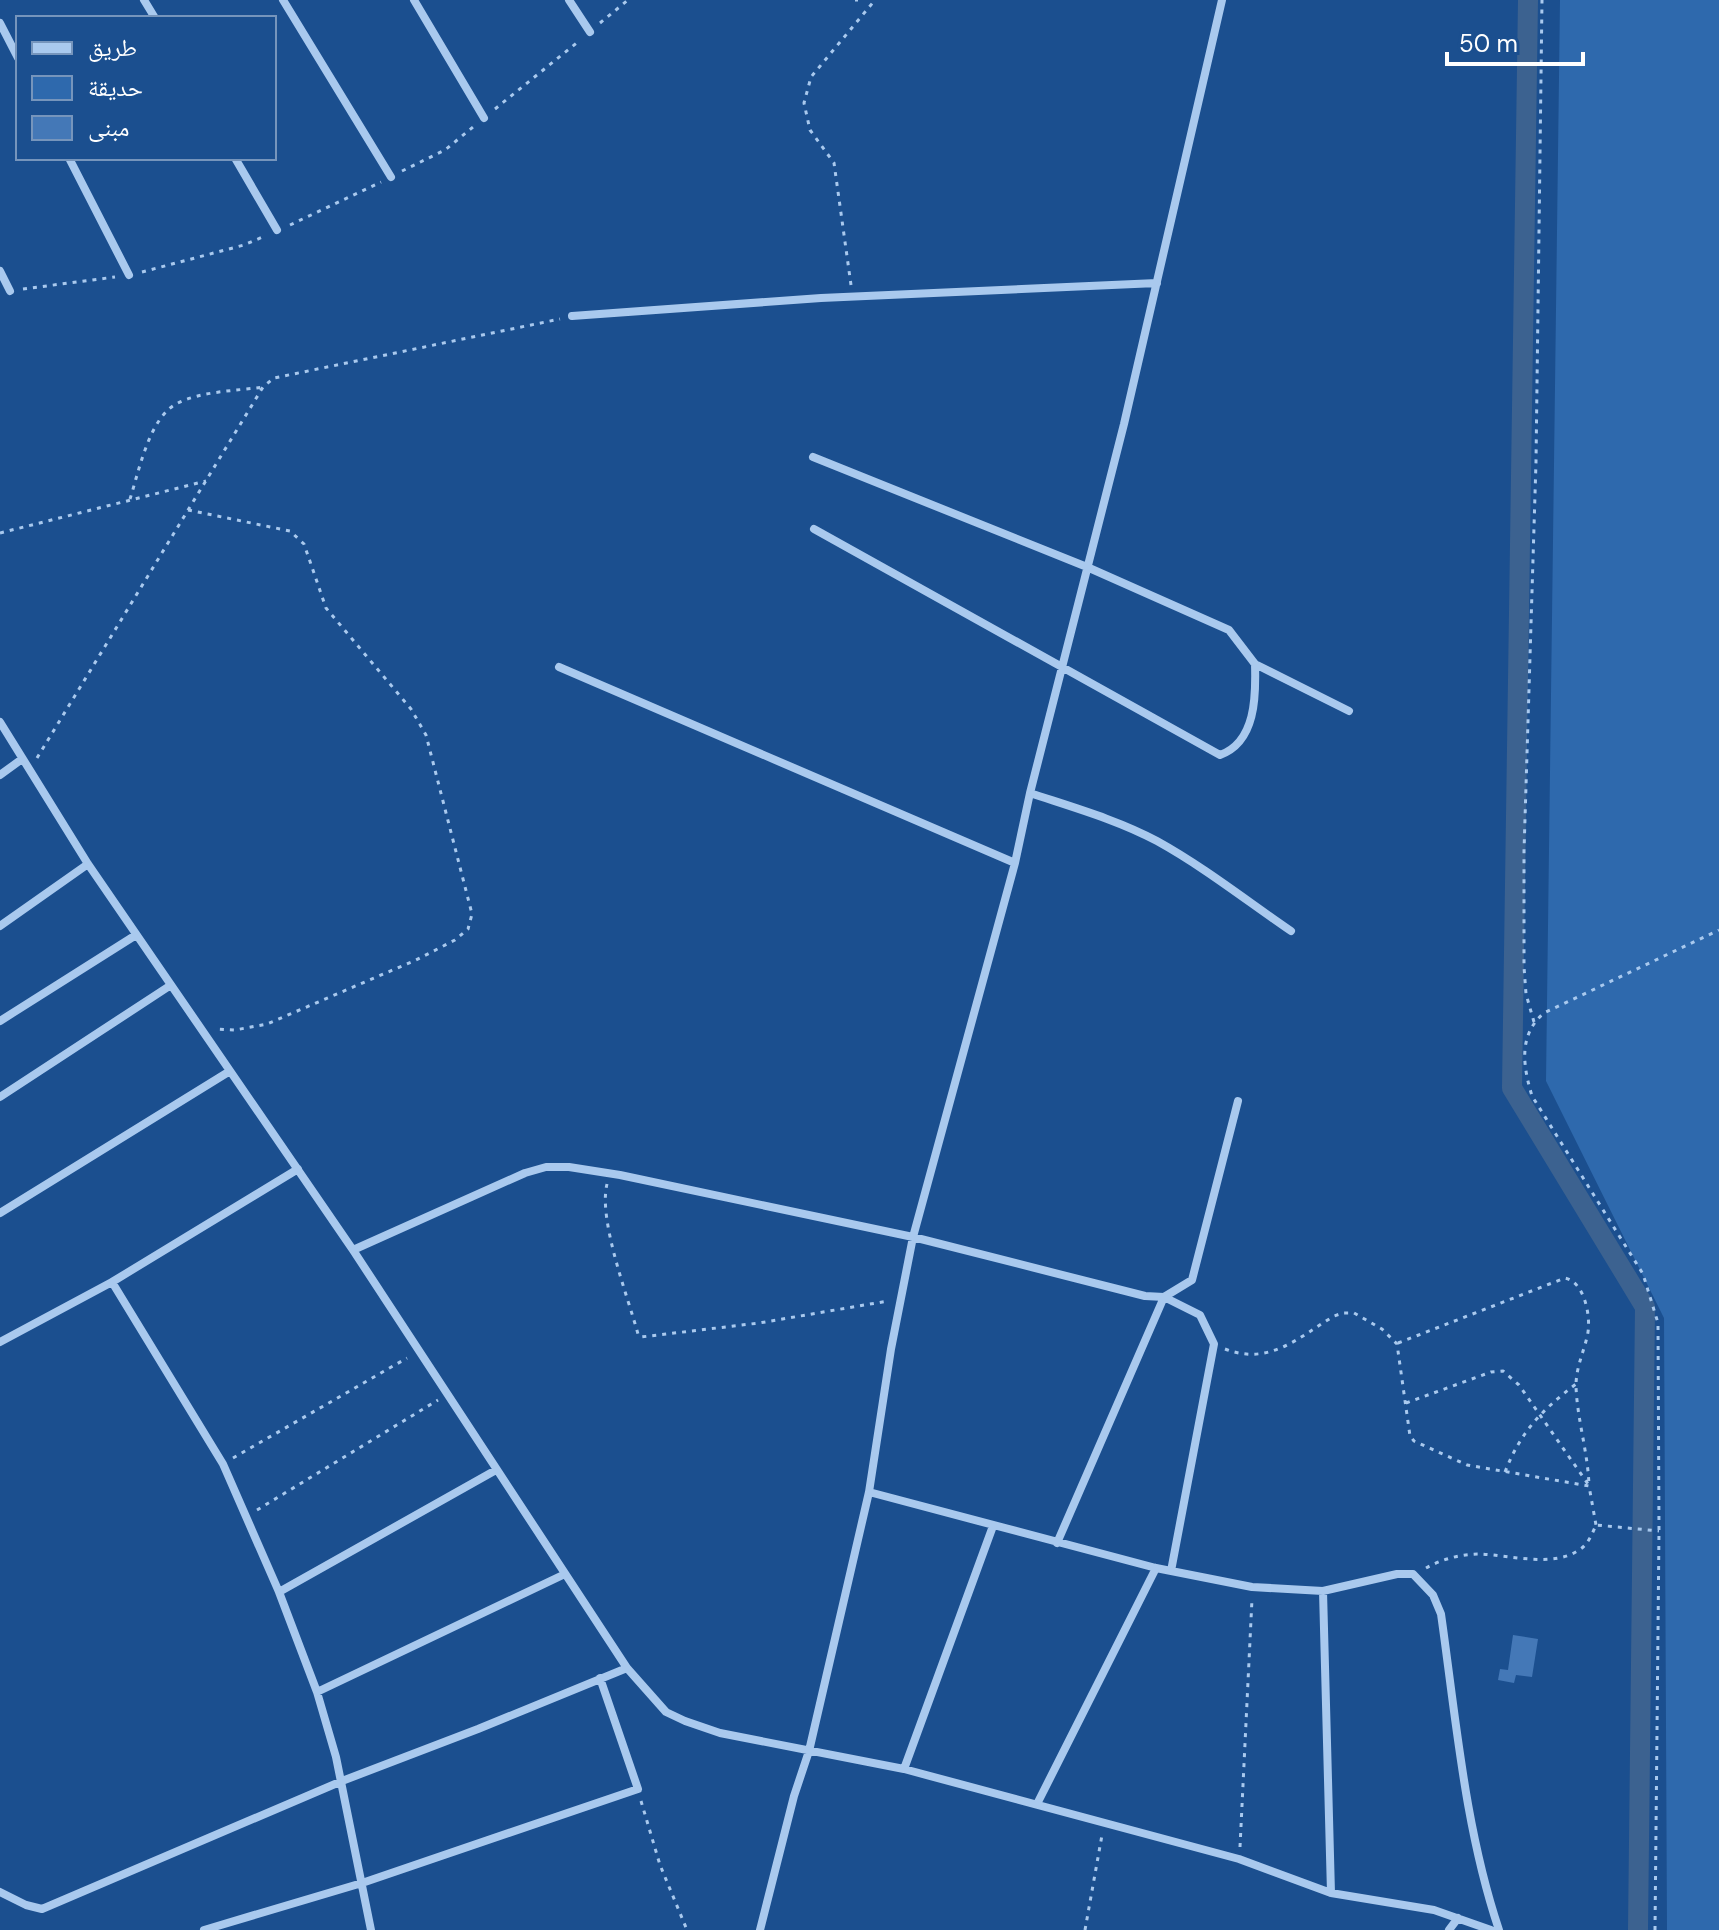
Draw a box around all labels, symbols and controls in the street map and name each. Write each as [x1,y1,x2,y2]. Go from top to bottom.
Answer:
legend [16,16,276,160]
scale bar [1447,16,1583,66]
text: 50 m [1459,28,1518,59]
text: طريق [88,32,137,63]
text: حديقة [88,72,143,103]
text: مبنى [88,112,129,143]

